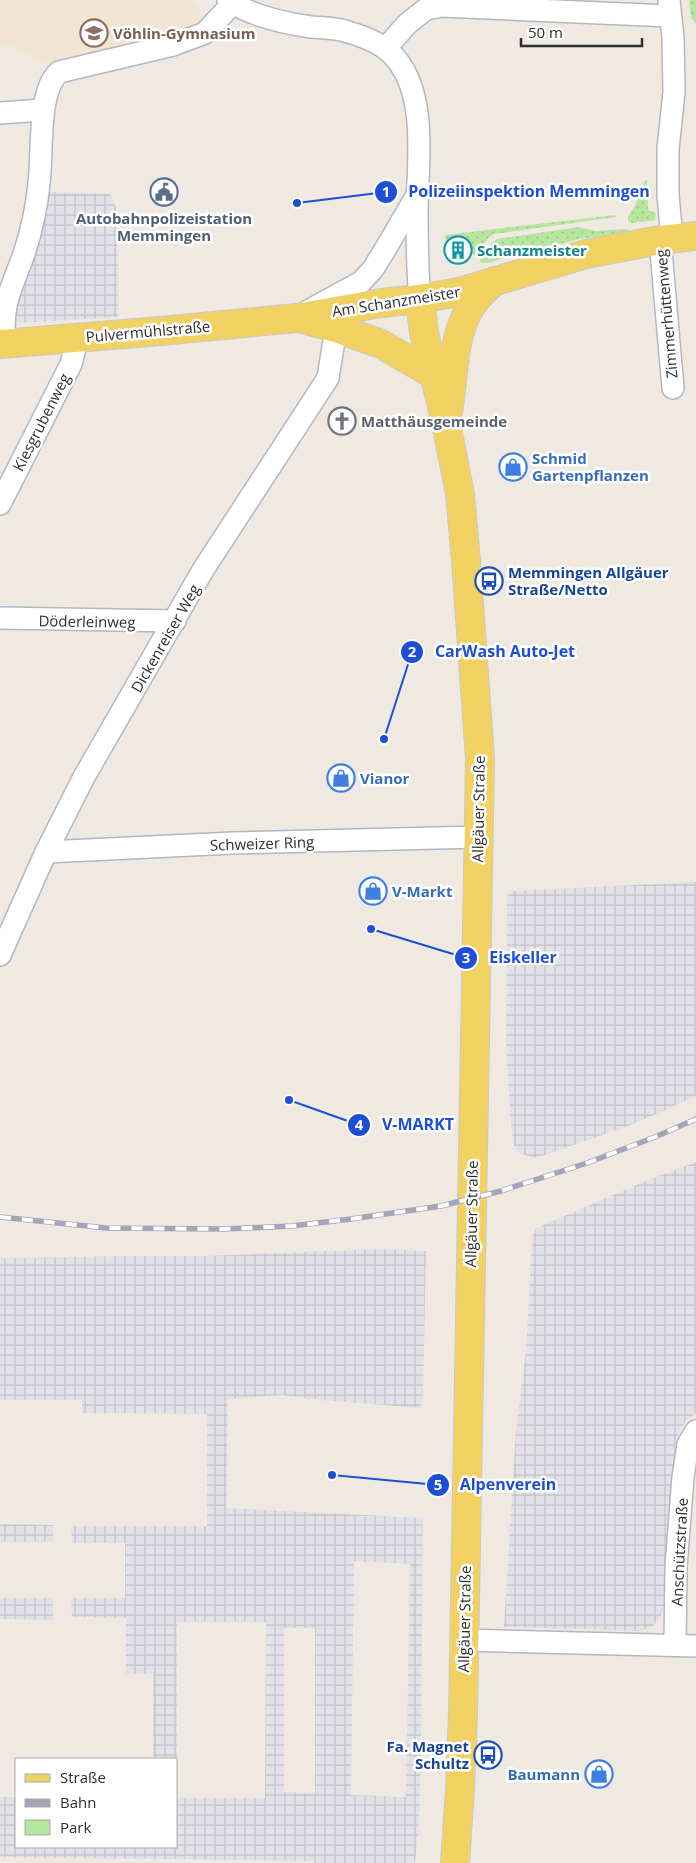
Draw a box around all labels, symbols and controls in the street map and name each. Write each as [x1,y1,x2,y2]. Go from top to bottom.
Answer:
scale bar [521,15,642,47]
school or university icon: Vöhlin-Gymnasium [79,18,109,48]
text: 50 m [528,22,563,42]
place label: Vöhlin-Gymnasium [113,23,255,43]
callout: Polizeiinspektion Memmingen [374,176,660,207]
public building icon: Autobahnpolizeistation Memmingen [149,177,179,207]
text: Polizeiinspektion Memmingen [408,180,650,202]
text: 1 [382,181,390,201]
place label: Autobahnpolizeistation Memmingen [76,208,252,245]
building icon: Schanzmeister [443,235,473,265]
place label: Schanzmeister [477,240,587,260]
street label: Zimmerhüttenweg [650,249,682,379]
street label: Am Schanzmeister [330,281,462,321]
street label: Pulvermühlstraße [85,316,211,346]
street label: Kiesgrubenweg [8,370,74,474]
church icon: Matthäusgemeinde [327,406,357,436]
place label: Matthäusgemeinde [361,411,507,431]
place label: Schmid Gartenpflanzen [532,448,649,485]
shop icon: Schmid Gartenpflanzen [498,452,528,482]
place label: Memmingen Allgäuer Straße/Netto [508,562,669,599]
bus stop icon: Memmingen Allgäuer Straße/Netto [474,566,504,596]
street label: Dickenreiser Weg [126,580,204,696]
street label: Döderleinweg [38,610,136,632]
callout: CarWash Auto-Jet [400,636,585,667]
text: CarWash Auto-Jet [435,640,575,662]
text: 2 [408,641,417,661]
street label: Allgäuer Straße [467,755,489,863]
shop icon: Vianor [326,763,356,793]
place label: Vianor [360,768,410,788]
street label: Schweizer Ring [210,831,314,855]
shop icon: V-Markt [358,876,388,906]
place label: V-Markt [392,881,453,901]
callout: Eiskeller [454,942,566,973]
text: Eiskeller [489,946,557,968]
text: 3 [462,947,470,967]
callout: V-MARKT [347,1109,464,1140]
text: V-MARKT [382,1113,454,1135]
text: 4 [355,1114,364,1134]
street label: Allgäuer Straße [460,1160,482,1268]
callout: Alpenverein [425,1469,567,1500]
text: Alpenverein [460,1473,556,1495]
text: 5 [434,1474,442,1494]
street label: Anschützstraße [666,1497,692,1607]
street label: Allgäuer Straße [453,1565,475,1673]
place label: Fa. Magnet Schultz [387,1736,469,1773]
bus stop icon: Fa. Magnet Schultz [473,1740,503,1770]
legend [15,1758,178,1848]
shop icon: Baumann [584,1759,614,1789]
place label: Baumann [507,1764,580,1784]
text: Straße [60,1767,106,1787]
text: Bahn [60,1792,96,1812]
text: Park [60,1817,91,1837]

